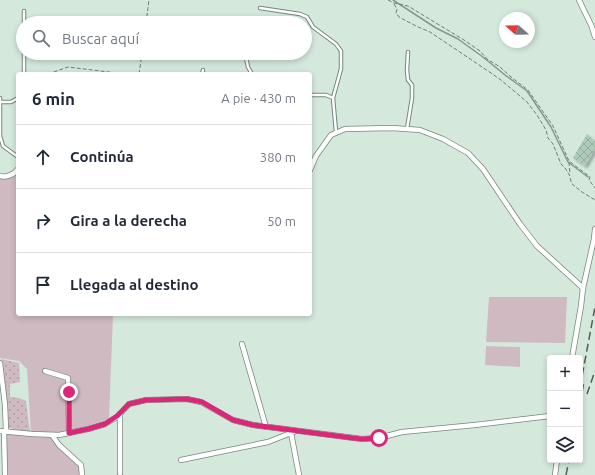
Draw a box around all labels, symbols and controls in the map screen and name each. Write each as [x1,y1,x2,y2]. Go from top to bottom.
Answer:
north arrow [499,12,535,48]
search box [16,16,312,60]
icon: search [30,27,52,49]
text: Buscar aquí [62,30,139,47]
text: 6 min [32,89,75,108]
text: A pie · 430 m [221,91,296,105]
icon: ahead [32,146,54,168]
text: Continúa [70,148,134,165]
text: 380 m [260,150,296,164]
icon: right [32,210,54,232]
text: Gira a la derecha [70,212,187,229]
text: 50 m [267,214,296,228]
icon: arrive [32,274,54,296]
text: Llegada al destino [70,276,199,293]
map controls [547,355,583,463]
button: + [547,355,583,391]
route end [60,383,78,401]
button: − [547,391,583,427]
button: layers [547,427,583,463]
route start [370,429,388,447]

